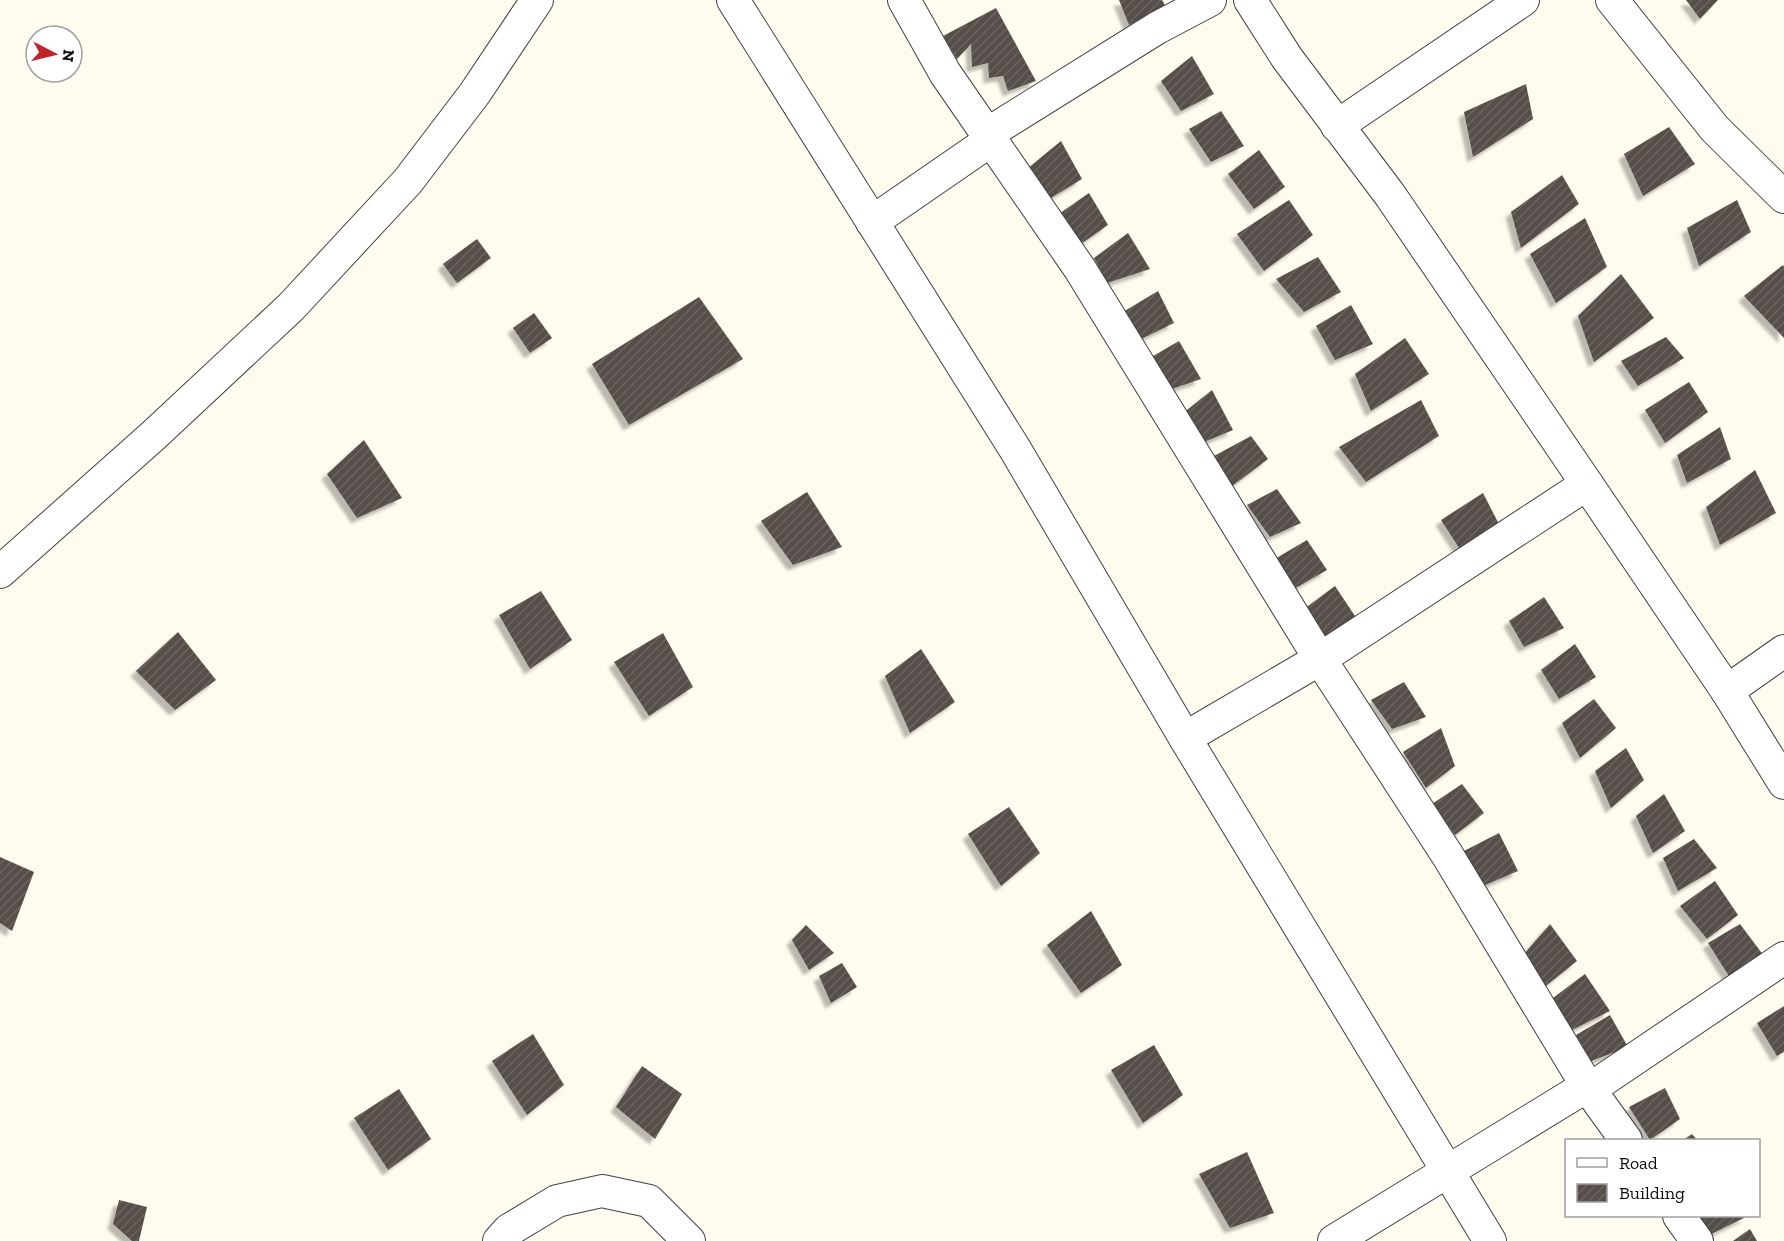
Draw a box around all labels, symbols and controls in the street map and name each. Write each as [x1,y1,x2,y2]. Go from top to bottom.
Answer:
north arrow [24,24,84,84]
text: N [58,49,79,63]
legend [1565,1139,1760,1217]
text: Road [1619,1152,1658,1174]
text: Building [1619,1182,1685,1204]

